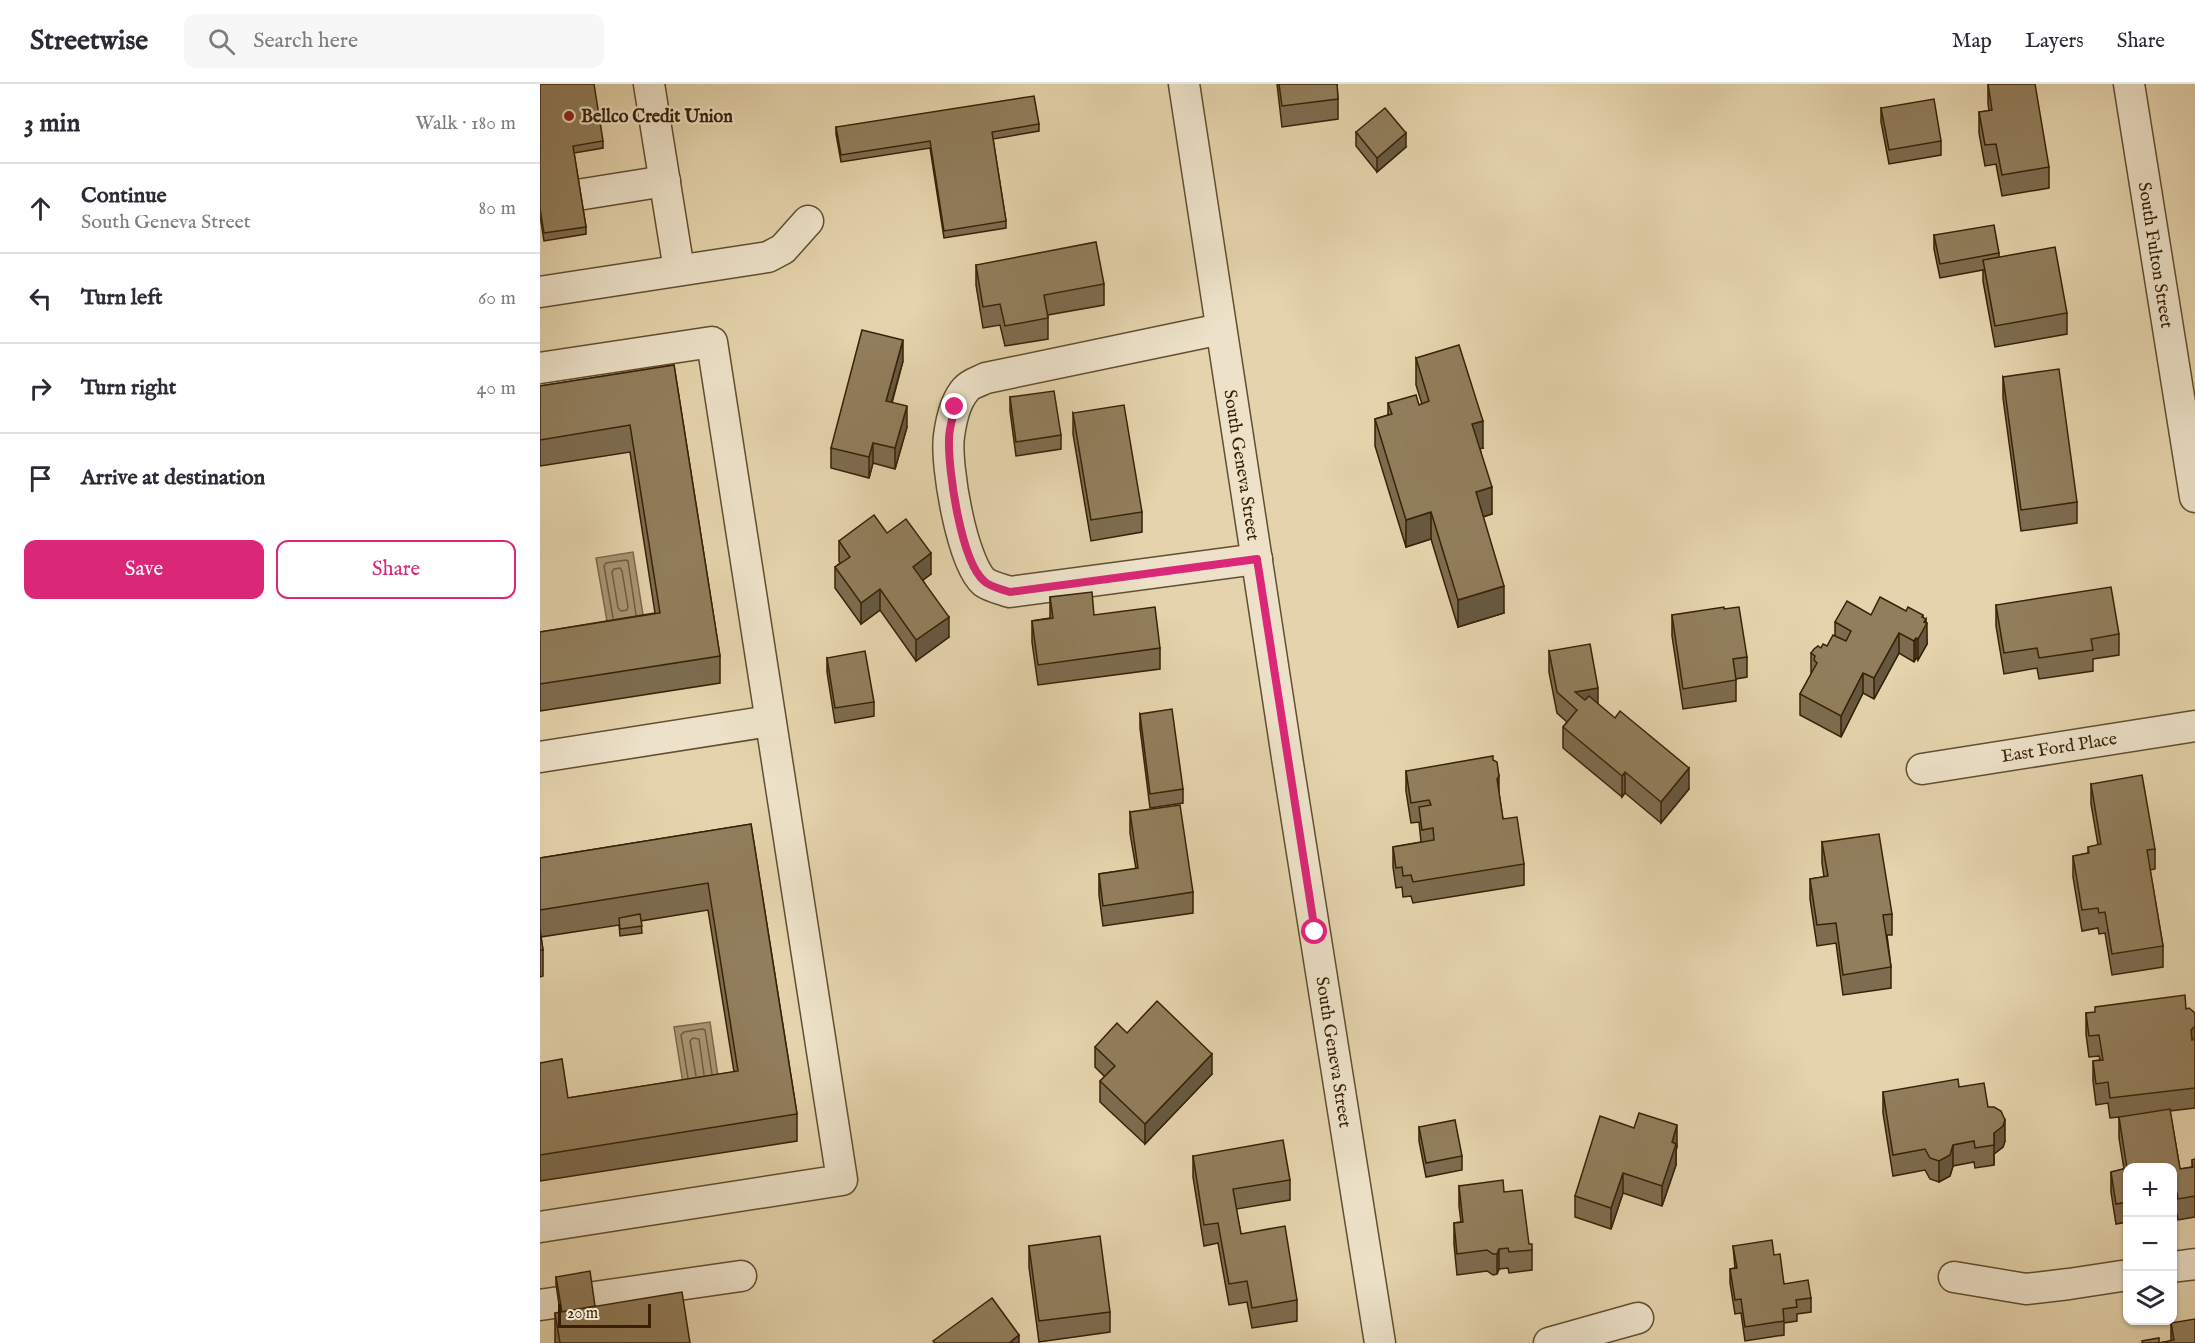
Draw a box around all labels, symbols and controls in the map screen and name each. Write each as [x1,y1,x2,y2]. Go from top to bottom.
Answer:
search box [184,14,604,68]
text: Streetwise [30,24,148,59]
icon: search [205,25,238,58]
text: Search here [253,27,358,55]
text: Map [1952,28,1992,55]
text: Layers [2025,28,2084,55]
text: Share [2117,28,2165,55]
place label: Bellco Credit Union [581,106,733,129]
text: 3 min [24,107,80,140]
marker: Bellco Credit Union [562,109,576,123]
text: Walk · 180 m [415,111,516,136]
street label: South Fulton Street [2132,181,2177,330]
text: Continue [81,182,167,210]
icon: ahead [24,192,57,225]
text: 80 m [479,196,516,221]
text: South Geneva Street [81,210,251,235]
icon: left [24,282,57,315]
text: Turn left [81,284,163,312]
text: 60 m [478,286,516,311]
icon: right [24,372,57,405]
text: Turn right [81,374,176,402]
text: 40 m [477,376,516,401]
street label: South Geneva Street [1217,388,1264,542]
route end [941,393,967,419]
icon: arrive [24,462,57,495]
text: Arrive at destination [81,464,265,492]
button: Save [24,540,264,599]
button: Share [276,540,516,599]
street label: East Ford Place [2000,728,2119,769]
route start [1301,918,1327,944]
street label: South Geneva Street [1309,975,1356,1129]
map controls [2123,1163,2177,1325]
button: + [2123,1163,2177,1217]
button: − [2123,1217,2177,1271]
button: layers [2123,1271,2177,1325]
scale bar [558,1301,651,1328]
text: 20 m [567,1304,598,1324]

